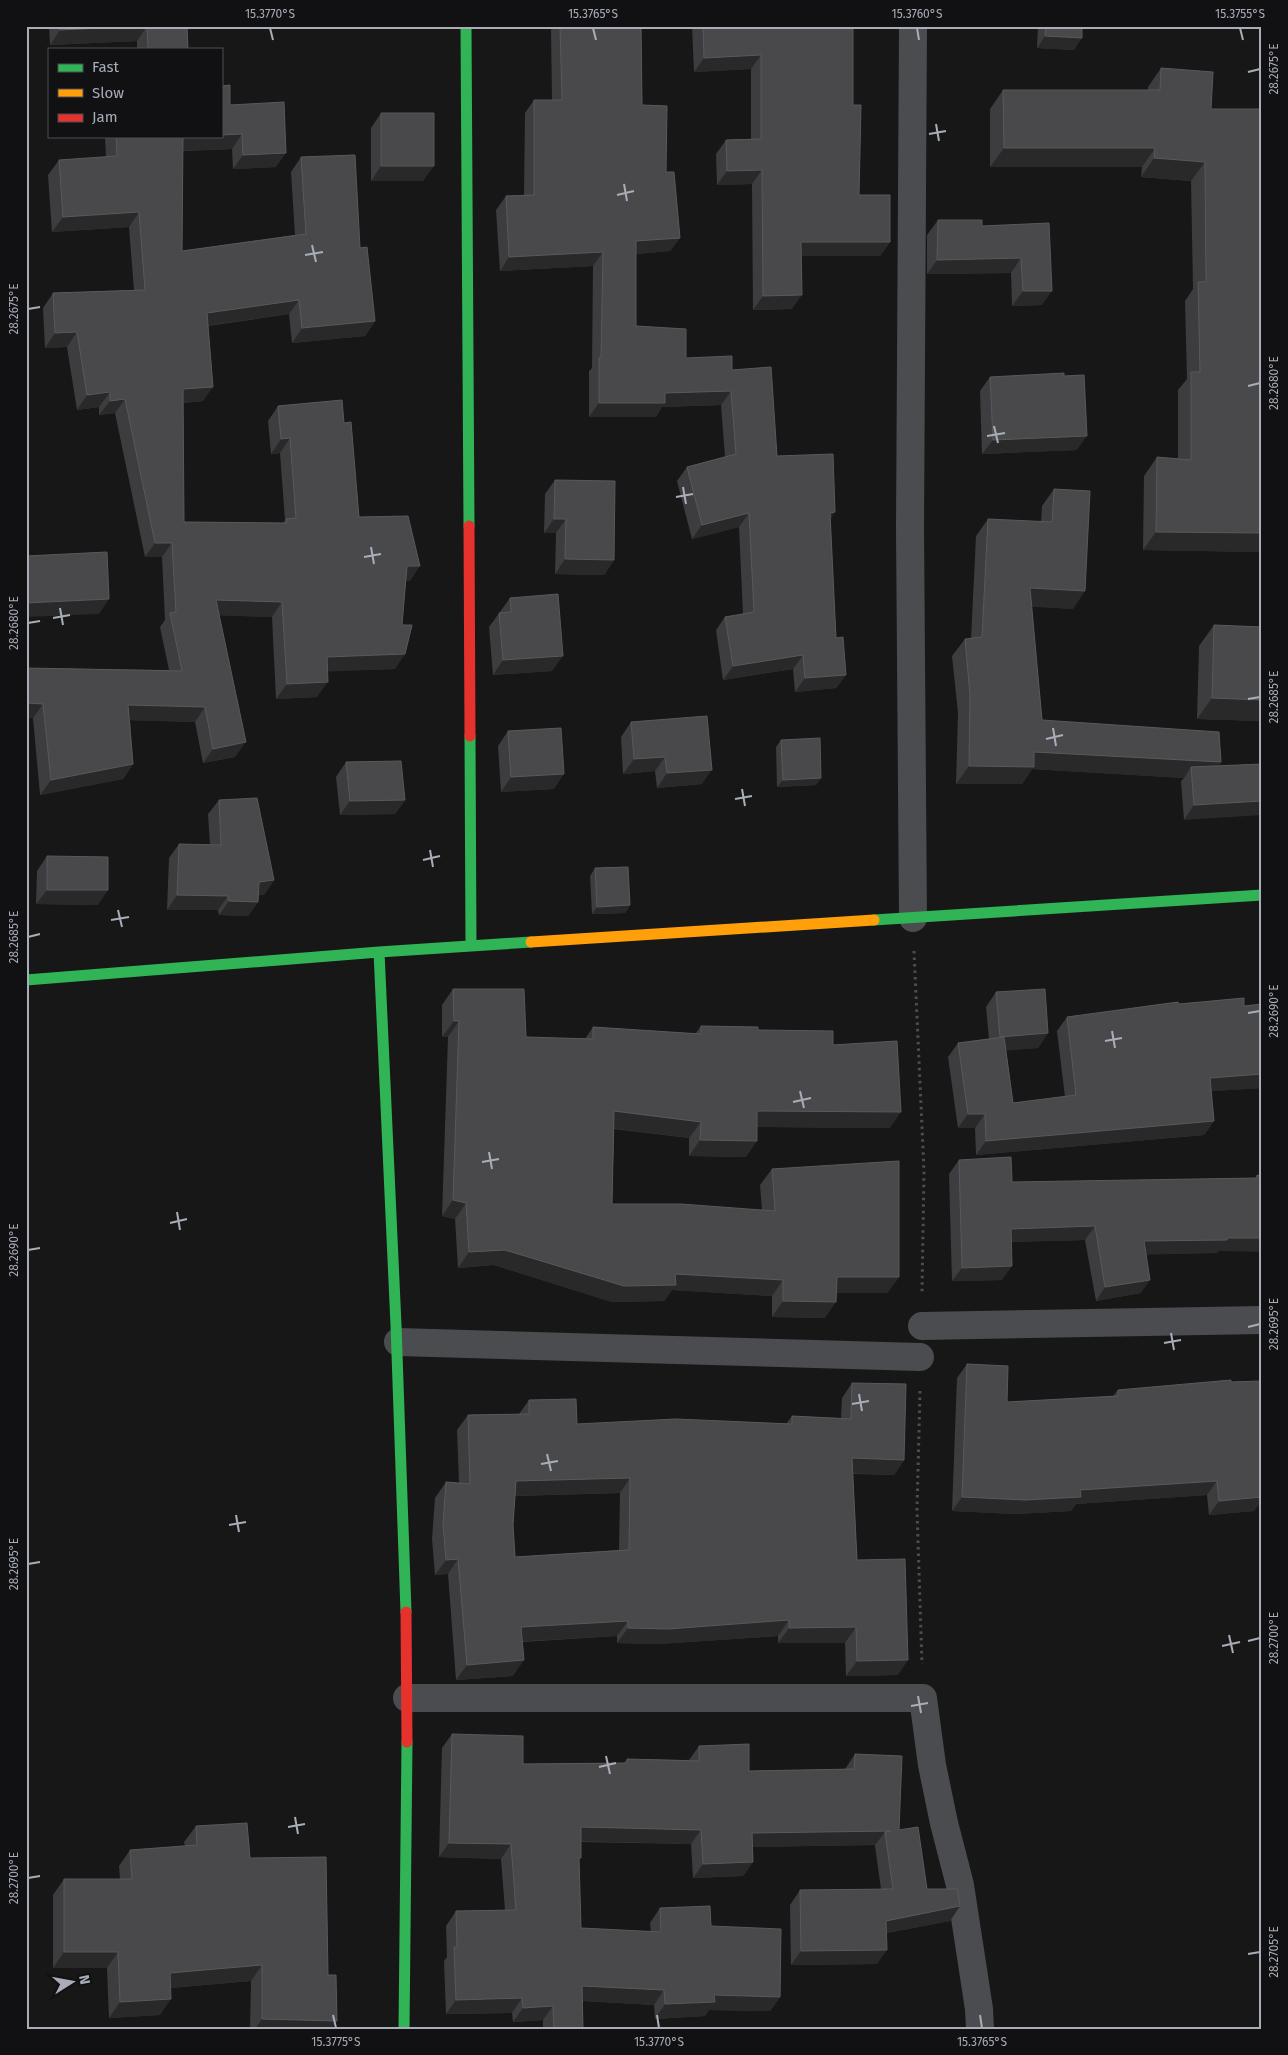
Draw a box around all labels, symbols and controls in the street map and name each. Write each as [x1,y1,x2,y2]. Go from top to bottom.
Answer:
text: 15.3770°S [245,7,296,21]
text: 15.3765°S [568,7,619,21]
text: 15.3760°S [891,7,943,21]
text: 15.3755°S [1215,7,1265,21]
text: 28.2675°E [1267,43,1281,95]
legend [48,48,222,138]
text: Fast [92,58,119,76]
text: Slow [92,84,124,102]
text: Jam [92,108,118,126]
text: 28.2675°E [7,283,21,335]
text: 28.2680°E [1267,356,1281,410]
text: 28.2680°E [7,596,21,650]
text: 28.2685°E [1267,671,1281,723]
text: 28.2685°E [7,911,21,963]
text: 28.2690°E [1267,984,1281,1038]
text: 28.2690°E [7,1223,21,1277]
text: 28.2695°E [1267,1298,1281,1350]
text: 28.2695°E [7,1538,21,1590]
text: 28.2700°E [1267,1612,1281,1664]
text: 28.2700°E [7,1852,21,1904]
text: 28.2705°E [1267,1926,1281,1978]
north arrow [48,1958,98,2008]
text: N [75,1973,94,1986]
text: 15.3775°S [311,2035,361,2049]
text: 15.3770°S [634,2035,685,2049]
text: 15.3765°S [957,2035,1008,2049]

